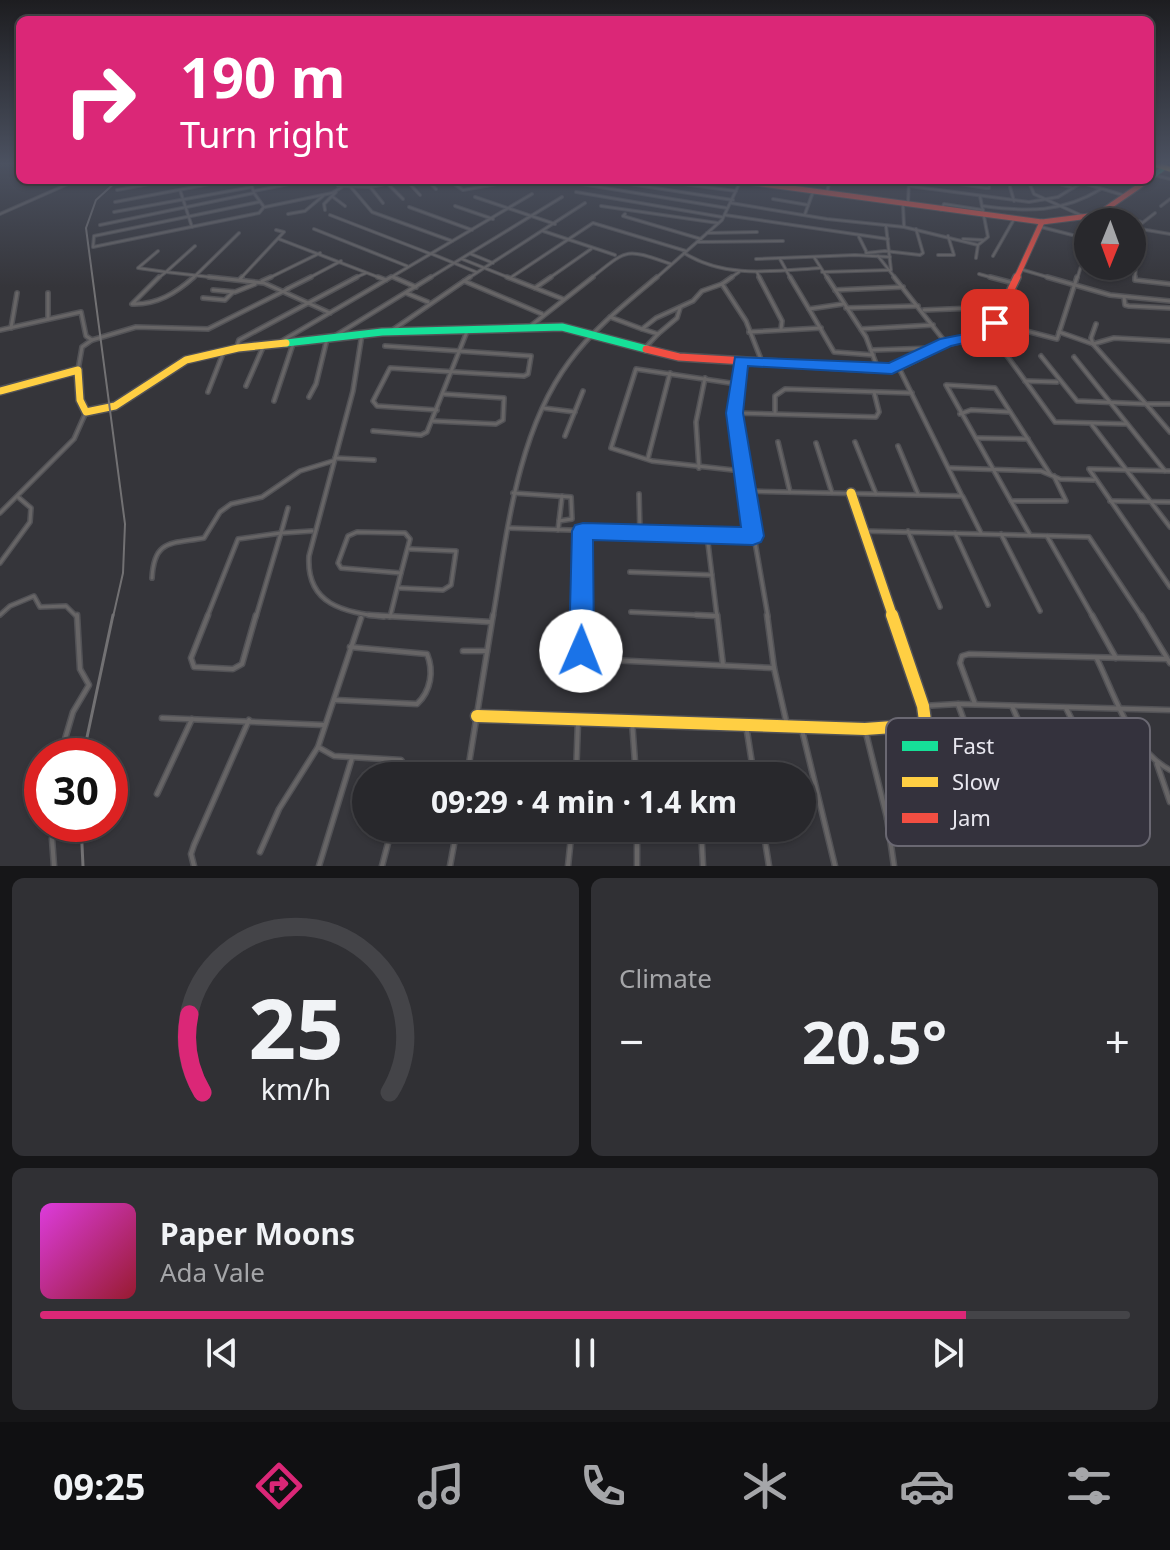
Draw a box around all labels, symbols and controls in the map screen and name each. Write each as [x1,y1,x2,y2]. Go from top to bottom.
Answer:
text: 190 m [180,38,345,114]
icon: right [48,48,152,152]
text: Turn right [180,110,348,159]
north arrow [1074,208,1146,280]
map controls [1074,208,1146,280]
pin [961,289,1029,357]
icon: arrive [973,301,1017,345]
position arrow [539,609,623,693]
legend [886,718,1150,846]
text: Fast [952,730,994,760]
speed limit sign: 30 [24,738,128,842]
text: Slow [952,766,1001,796]
text: 09:29 · 4 min · 1.4 km [431,781,737,822]
text: Jam [950,802,991,832]
text: Climate [619,960,712,996]
text: 25 [248,970,343,1083]
text: 20.5° [802,1000,947,1082]
text: − [619,1011,644,1071]
text: + [1105,1011,1130,1071]
text: km/h [260,1069,331,1108]
text: Paper Moons [160,1213,355,1254]
text: Ada Vale [160,1254,265,1290]
icon: previous [200,1331,244,1375]
icon: pause [563,1331,607,1375]
icon: next [926,1331,970,1375]
icon: directions [251,1458,307,1514]
icon: music [413,1458,469,1514]
icon: phone [575,1458,631,1514]
icon: climate [737,1458,793,1514]
icon: car [899,1458,955,1514]
icon: filters [1061,1458,1117,1514]
text: 09:25 [53,1462,145,1511]

